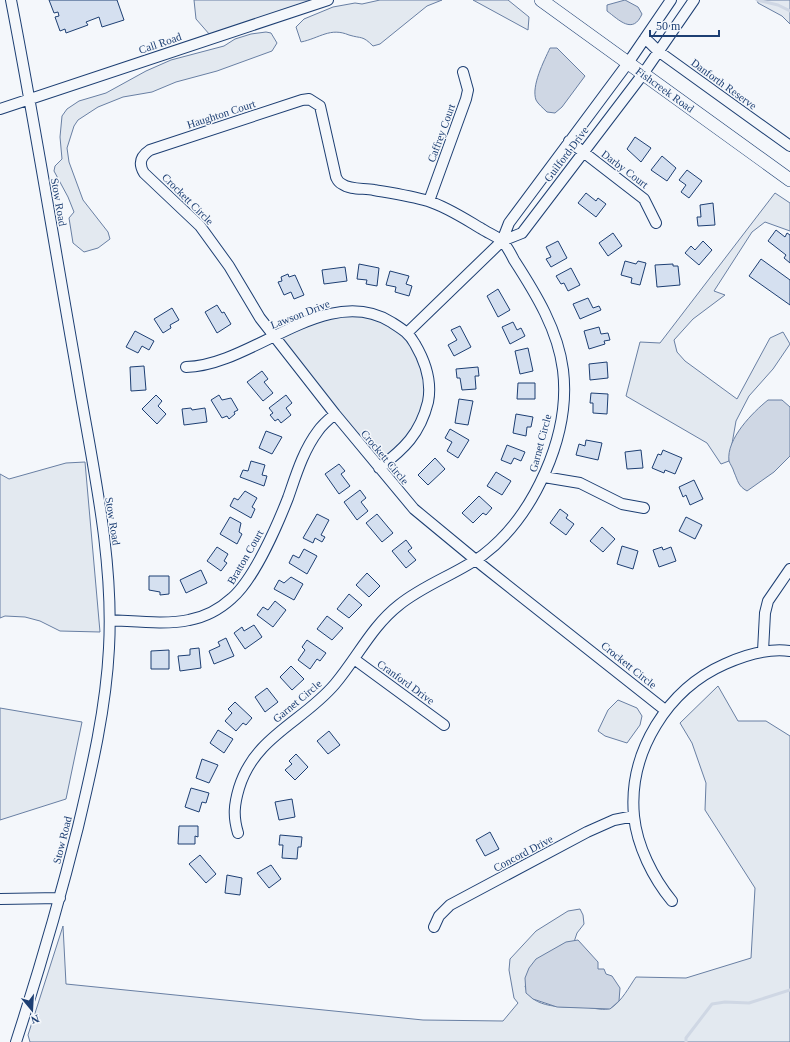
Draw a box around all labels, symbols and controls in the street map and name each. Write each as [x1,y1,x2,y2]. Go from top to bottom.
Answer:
scale bar [650,12,719,38]
text: 50 m [656,19,681,33]
street label: Call Road [137,30,183,56]
street label: Danforth Reserve [689,56,759,112]
street label: Fishcreek Road [634,65,697,115]
street label: Haughton Court [185,97,257,131]
street label: Caffrey Court [425,102,457,164]
street label: Guilford Drive [541,124,591,184]
street label: Darby Court [599,148,651,190]
street label: Crockett Circle [160,171,216,227]
street label: Stow Road [49,177,69,227]
street label: Lawson Drive [269,297,331,331]
street label: Garnet Circle [526,413,554,473]
street label: Crockett Circle [359,427,411,487]
street label: Stow Road [103,496,123,546]
street label: Bratton Court [225,528,265,586]
street label: Crockett Circle [599,639,659,691]
street label: Cranford Drive [375,657,437,707]
street label: Garnet Circle [270,677,324,725]
street label: Stow Road [50,814,74,865]
street label: Concord Drive [491,832,555,874]
north arrow [12,990,52,1030]
text: N [29,1013,41,1026]

